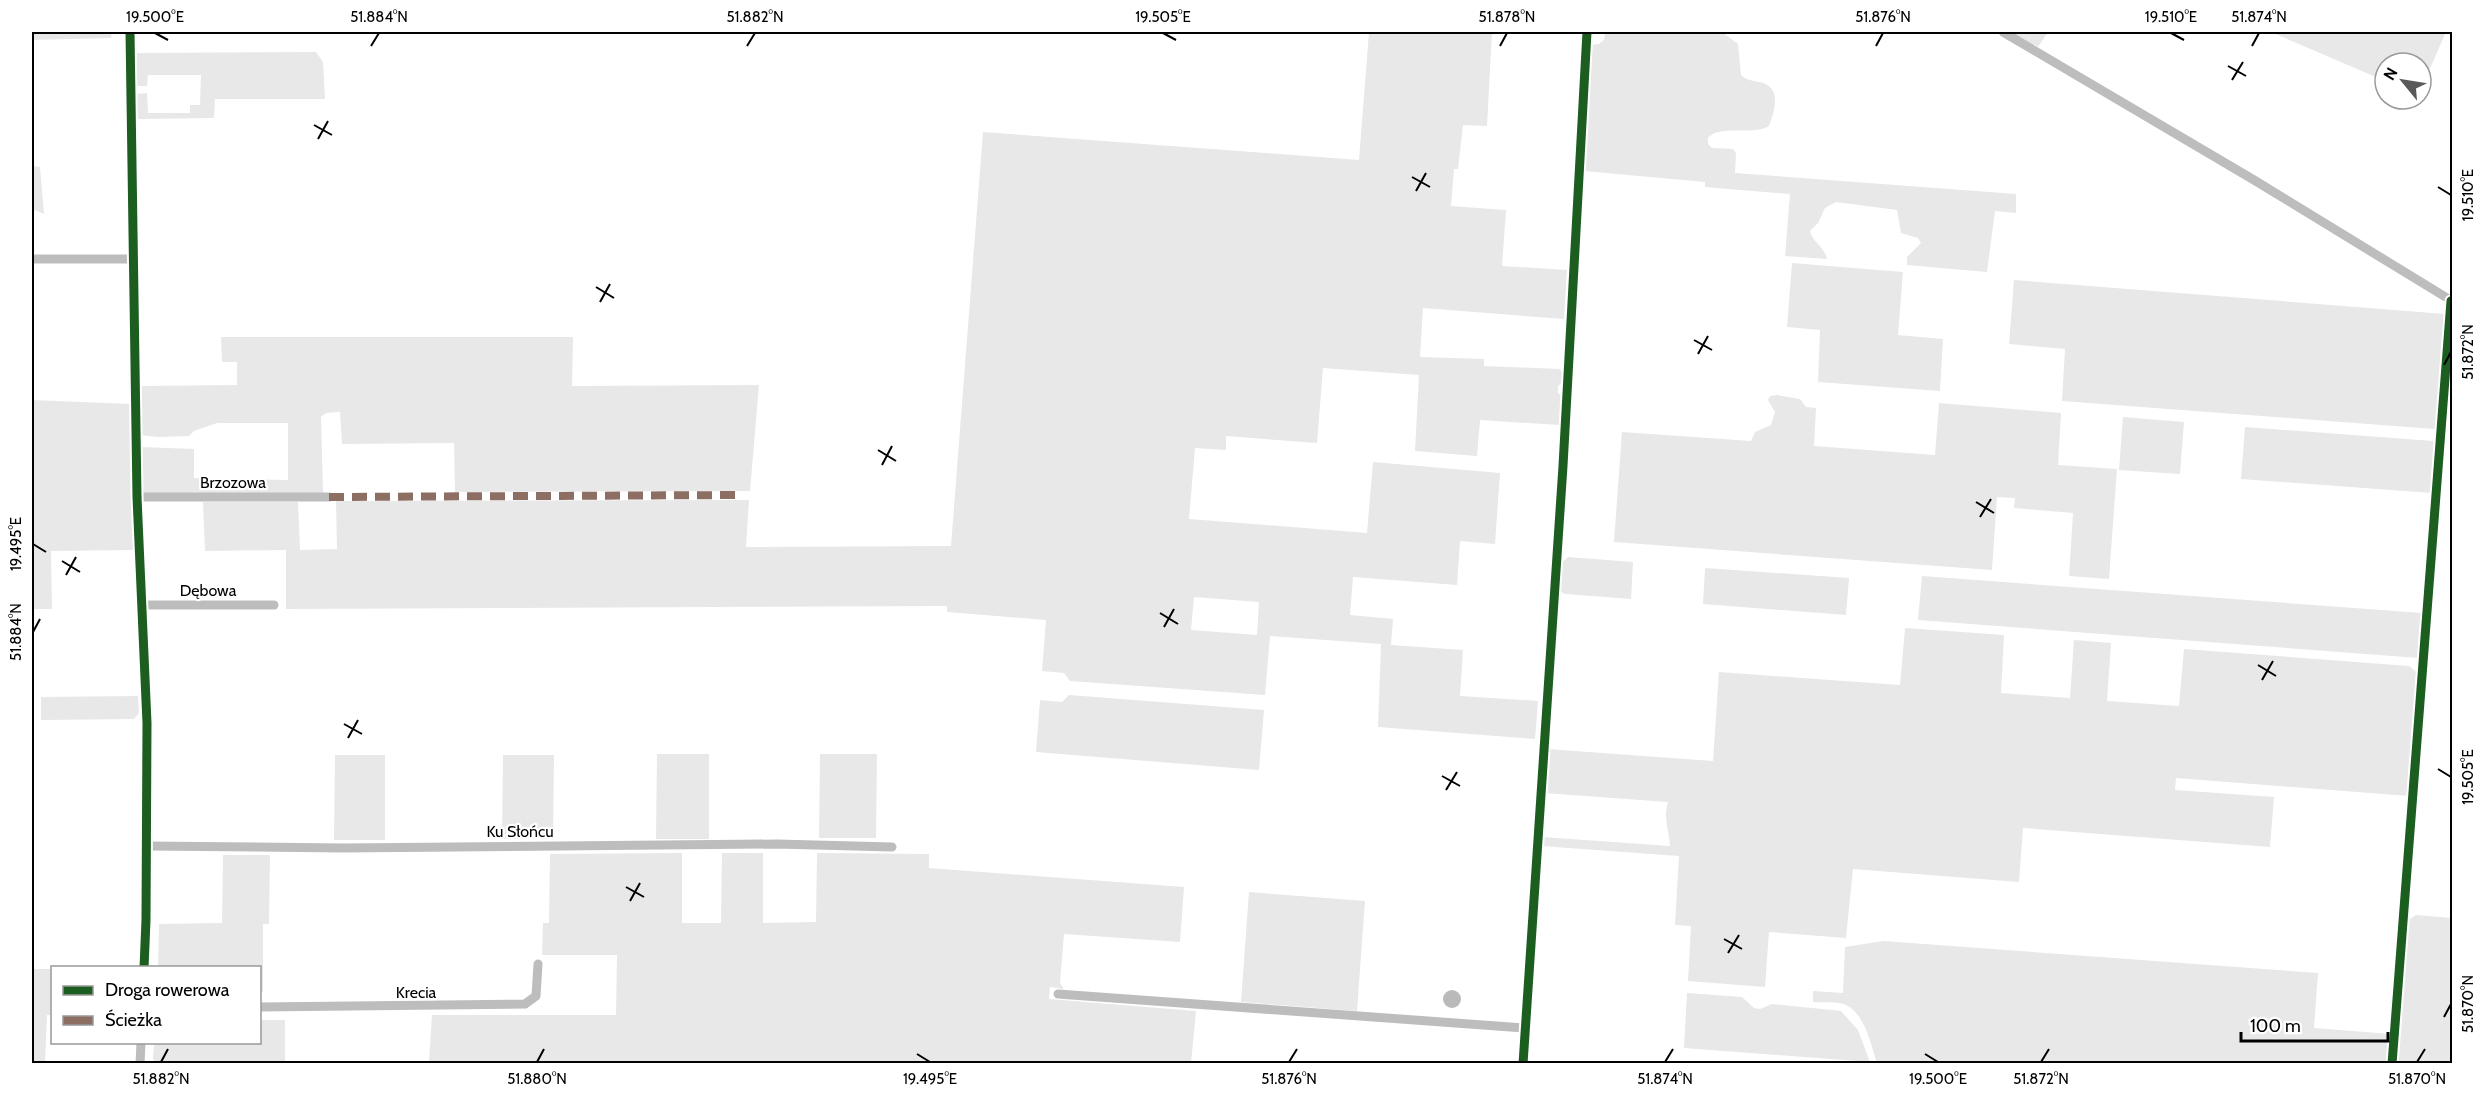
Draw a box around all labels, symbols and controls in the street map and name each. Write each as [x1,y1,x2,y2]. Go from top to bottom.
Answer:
text: 19.500°E [126,8,184,26]
text: 51.884°N [350,8,408,26]
text: 51.882°N [726,8,784,26]
text: 19.505°E [1135,8,1191,26]
text: 51.878°N [1479,8,1535,26]
text: 51.876°N [1855,8,1911,26]
text: 19.510°E [2145,8,2197,26]
text: 51.874°N [2231,8,2287,26]
north arrow [2373,51,2433,111]
text: N [2379,64,2401,83]
text: 19.510°E [2459,169,2477,221]
text: 51.872°N [2459,324,2477,380]
street label: Brzozowa [200,473,266,492]
text: 19.495°E [7,517,25,571]
street label: Dębowa [180,581,237,600]
text: 51.884°N [7,603,25,661]
text: 19.505°E [2459,749,2477,805]
street label: Ku Słońcu [486,822,554,841]
legend [51,966,261,1044]
text: 51.870°N [2459,975,2477,1033]
text: Droga rowerowa [105,979,230,1001]
street label: Krecia [396,983,437,1002]
scale bar [2241,1005,2388,1043]
text: Ścieżka [105,1009,162,1031]
text: 100 m [2250,1015,2301,1037]
text: 51.882°N [132,1070,190,1088]
text: 51.880°N [507,1070,567,1088]
text: 19.495°E [903,1070,957,1088]
text: 51.876°N [1261,1070,1317,1088]
text: 51.874°N [1637,1070,1693,1088]
text: 19.500°E [1909,1070,1967,1088]
text: 51.872°N [2013,1070,2069,1088]
text: 51.870°N [2388,1070,2446,1088]

